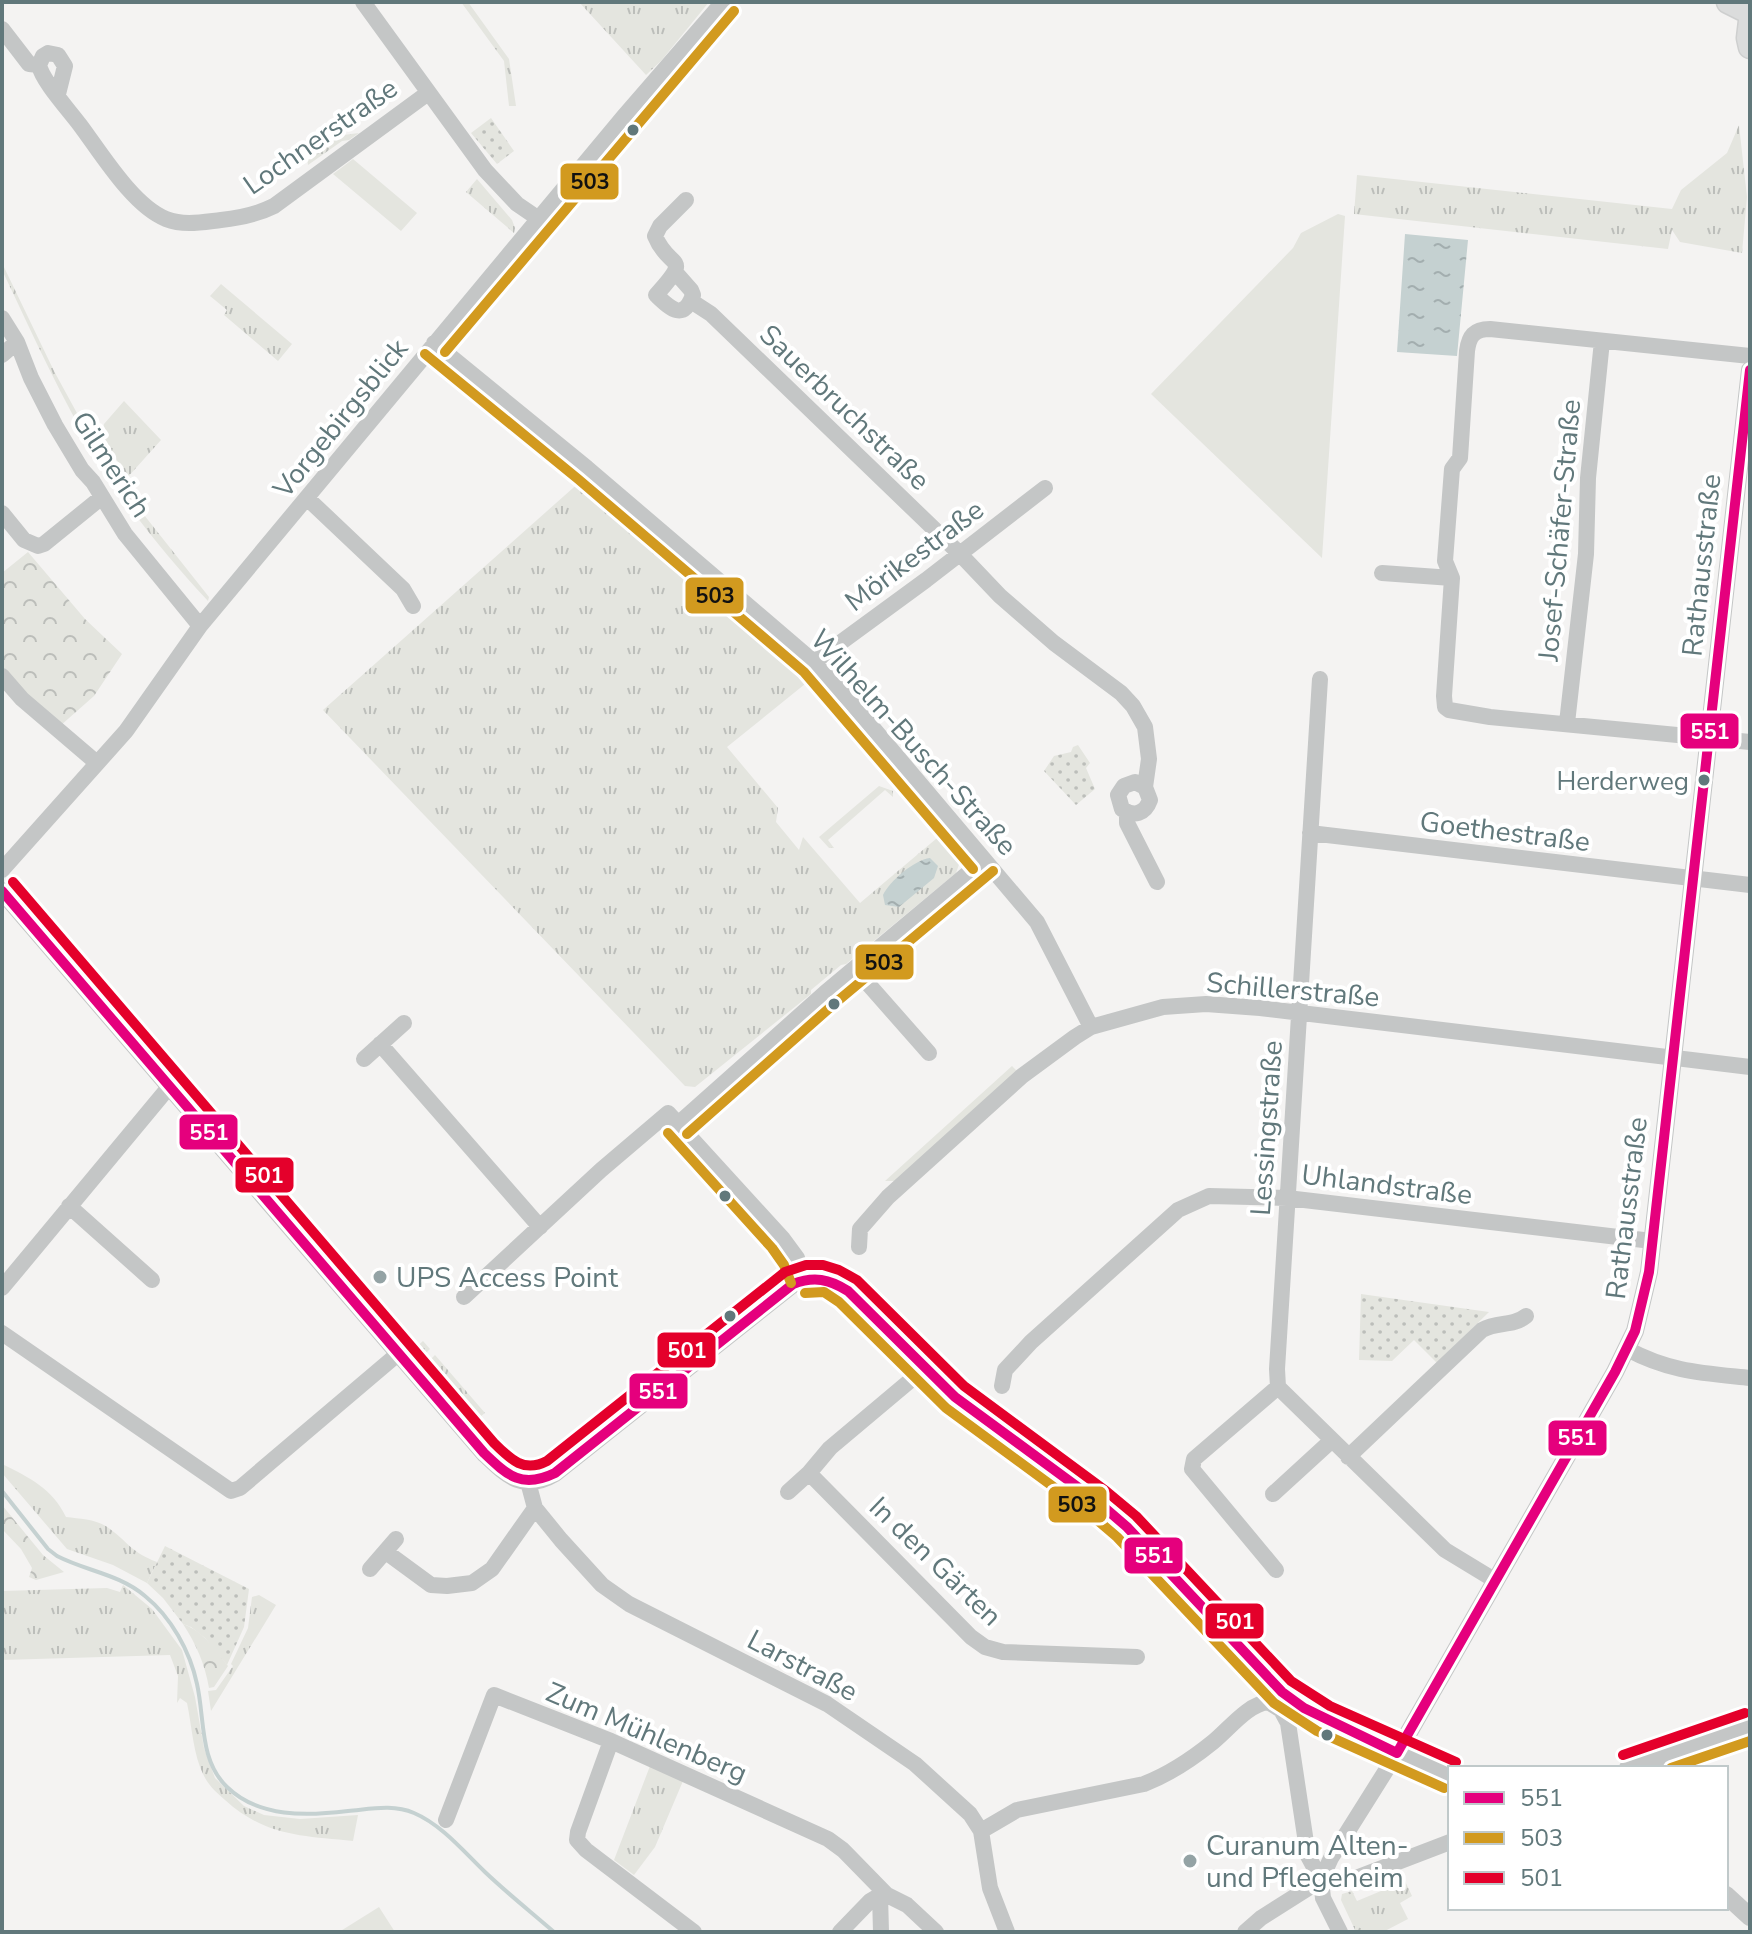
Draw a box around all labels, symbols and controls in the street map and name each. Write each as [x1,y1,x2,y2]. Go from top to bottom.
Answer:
street label: Lochnerstraße [236,70,405,204]
unlabelled marker [625,122,641,138]
line badge: 503 [559,162,620,201]
text: 503 [570,167,610,197]
street label: Sauerbruchstraße [751,316,938,499]
street label: Vorgebirgsblick [264,330,418,507]
street label: Josef-Schäfer-Straße [1530,398,1590,664]
street label: Gilmerich [63,404,160,525]
street label: Rathausstraße [1674,472,1730,658]
street label: Mörikestraße [837,491,992,620]
line badge: 503 [684,576,745,615]
text: 503 [695,581,735,611]
street label: Wilhelm-Busch-Straße [801,621,1025,864]
line badge: 551 [1679,712,1740,750]
text: 551 [1690,717,1730,747]
place label: Herderweg [1556,764,1689,799]
marker: Herderweg [1696,772,1712,788]
street label: Goethestraße [1418,803,1592,861]
line badge: 503 [854,943,915,981]
text: 503 [864,948,904,978]
street label: Schillerstraße [1205,963,1381,1016]
unlabelled marker [826,996,842,1012]
street label: Lessingstraße [1242,1039,1292,1217]
line badge: 551 [178,1113,239,1151]
street label: Rathausstraße [1597,1115,1657,1301]
text: 551 [189,1118,229,1148]
line badge: 501 [234,1156,295,1194]
street label: Uhlandstraße [1299,1156,1474,1214]
text: 501 [244,1161,284,1191]
unlabelled marker [717,1188,733,1204]
place label: UPS Access Point [396,1259,618,1297]
marker: UPS Access Point [371,1268,389,1286]
unlabelled marker [722,1308,738,1324]
line badge: 501 [656,1331,717,1369]
text: 501 [667,1336,707,1366]
line badge: 551 [628,1372,689,1410]
text: 551 [638,1377,678,1407]
line badge: 551 [1547,1419,1608,1457]
text: 551 [1557,1423,1597,1453]
line badge: 503 [1047,1485,1108,1524]
street label: In den Gärten [861,1489,1010,1635]
text: 503 [1057,1490,1097,1520]
line badge: 551 [1123,1536,1184,1575]
text: 551 [1134,1541,1174,1571]
line badge: 501 [1204,1602,1265,1640]
text: 501 [1215,1607,1255,1637]
street label: Larstraße [741,1621,864,1711]
street label: Zum Mühlenberg [540,1673,753,1792]
unlabelled marker [1319,1727,1335,1743]
legend [1448,1766,1728,1910]
text: 551 [1520,1782,1563,1814]
text: 503 [1520,1822,1563,1854]
place label: Curanum Alten- und Pflegeheim [1206,1827,1409,1897]
marker: Curanum Alten- und Pflegeheim [1181,1852,1199,1870]
text: 501 [1520,1862,1563,1894]

